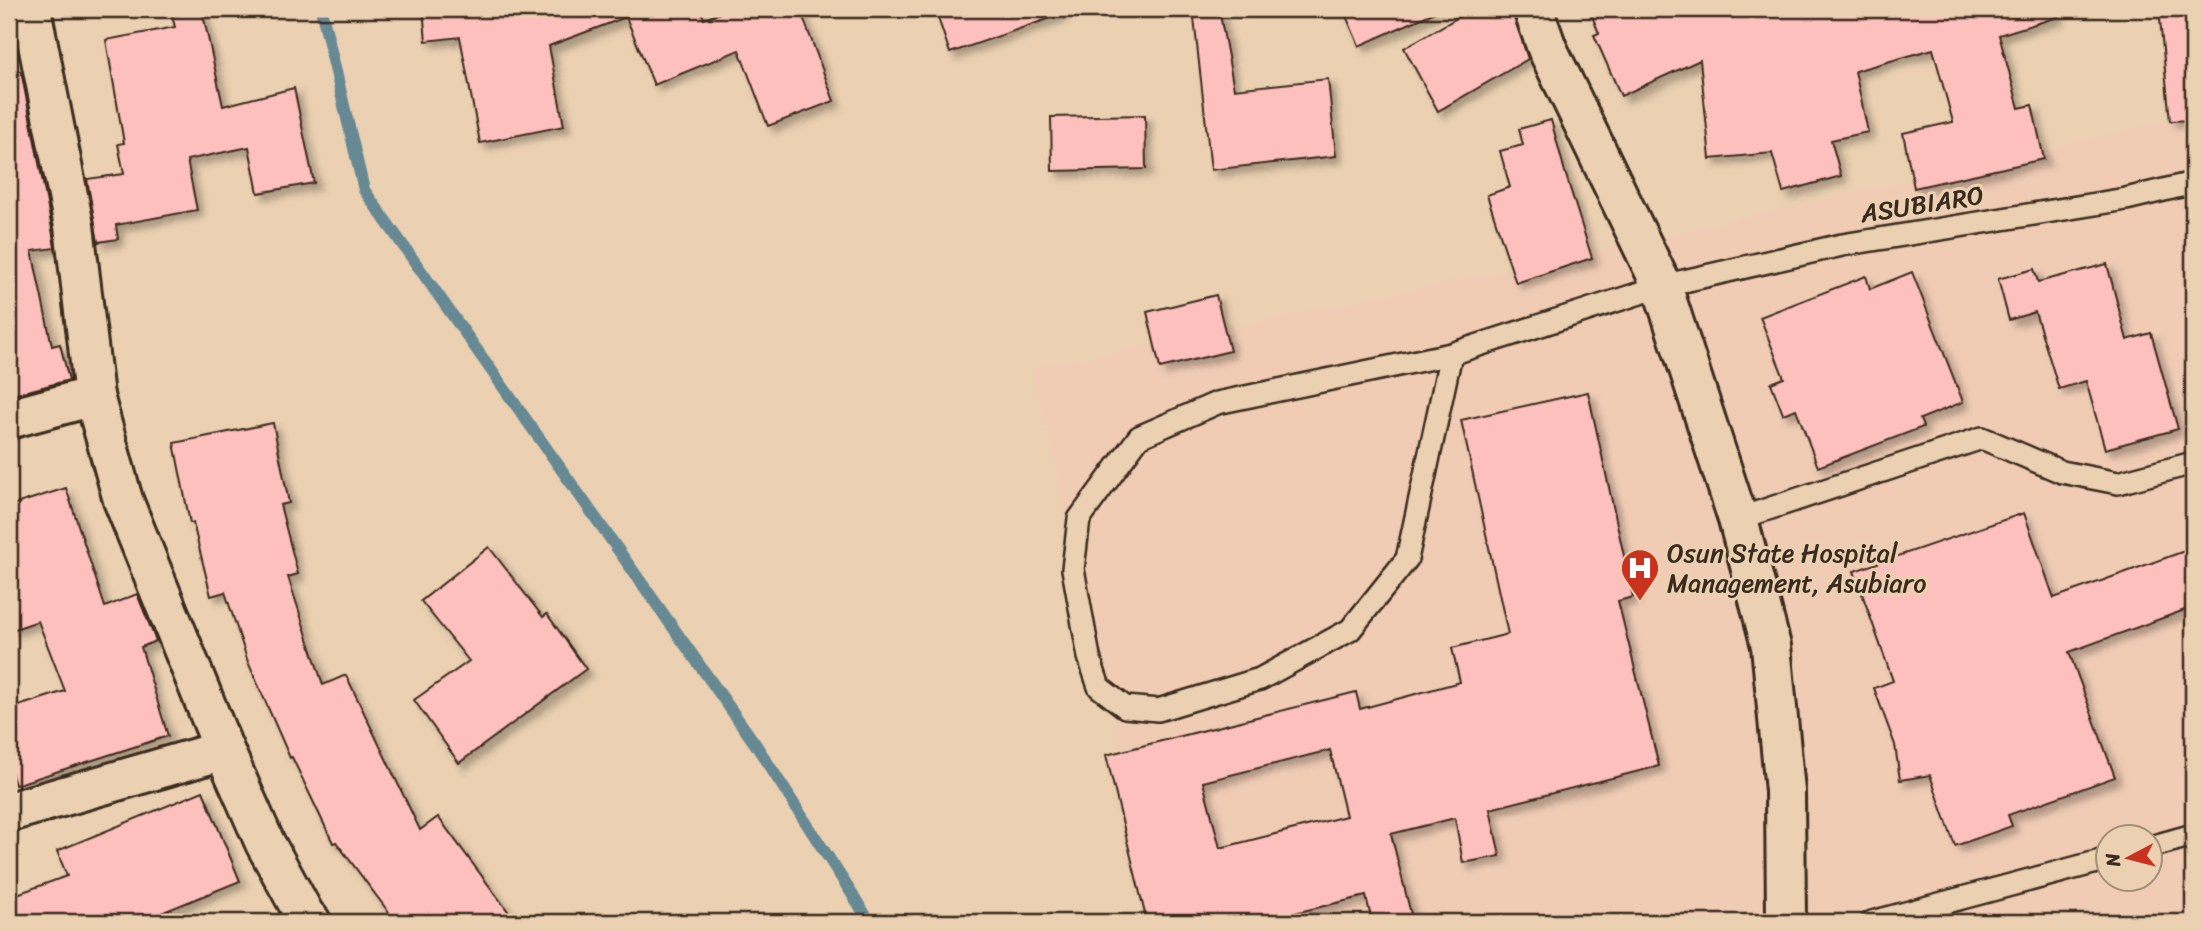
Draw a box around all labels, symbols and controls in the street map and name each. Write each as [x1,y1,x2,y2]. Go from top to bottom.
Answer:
street label: ASUBIARO [1856,172,1987,237]
place label: Osun State Hospital Management, Asubiaro [1667,530,1926,606]
hospital icon: Osun State Hospital Management, Asubiaro [1619,547,1661,602]
north arrow [2094,822,2164,892]
text: N [2095,851,2130,870]

